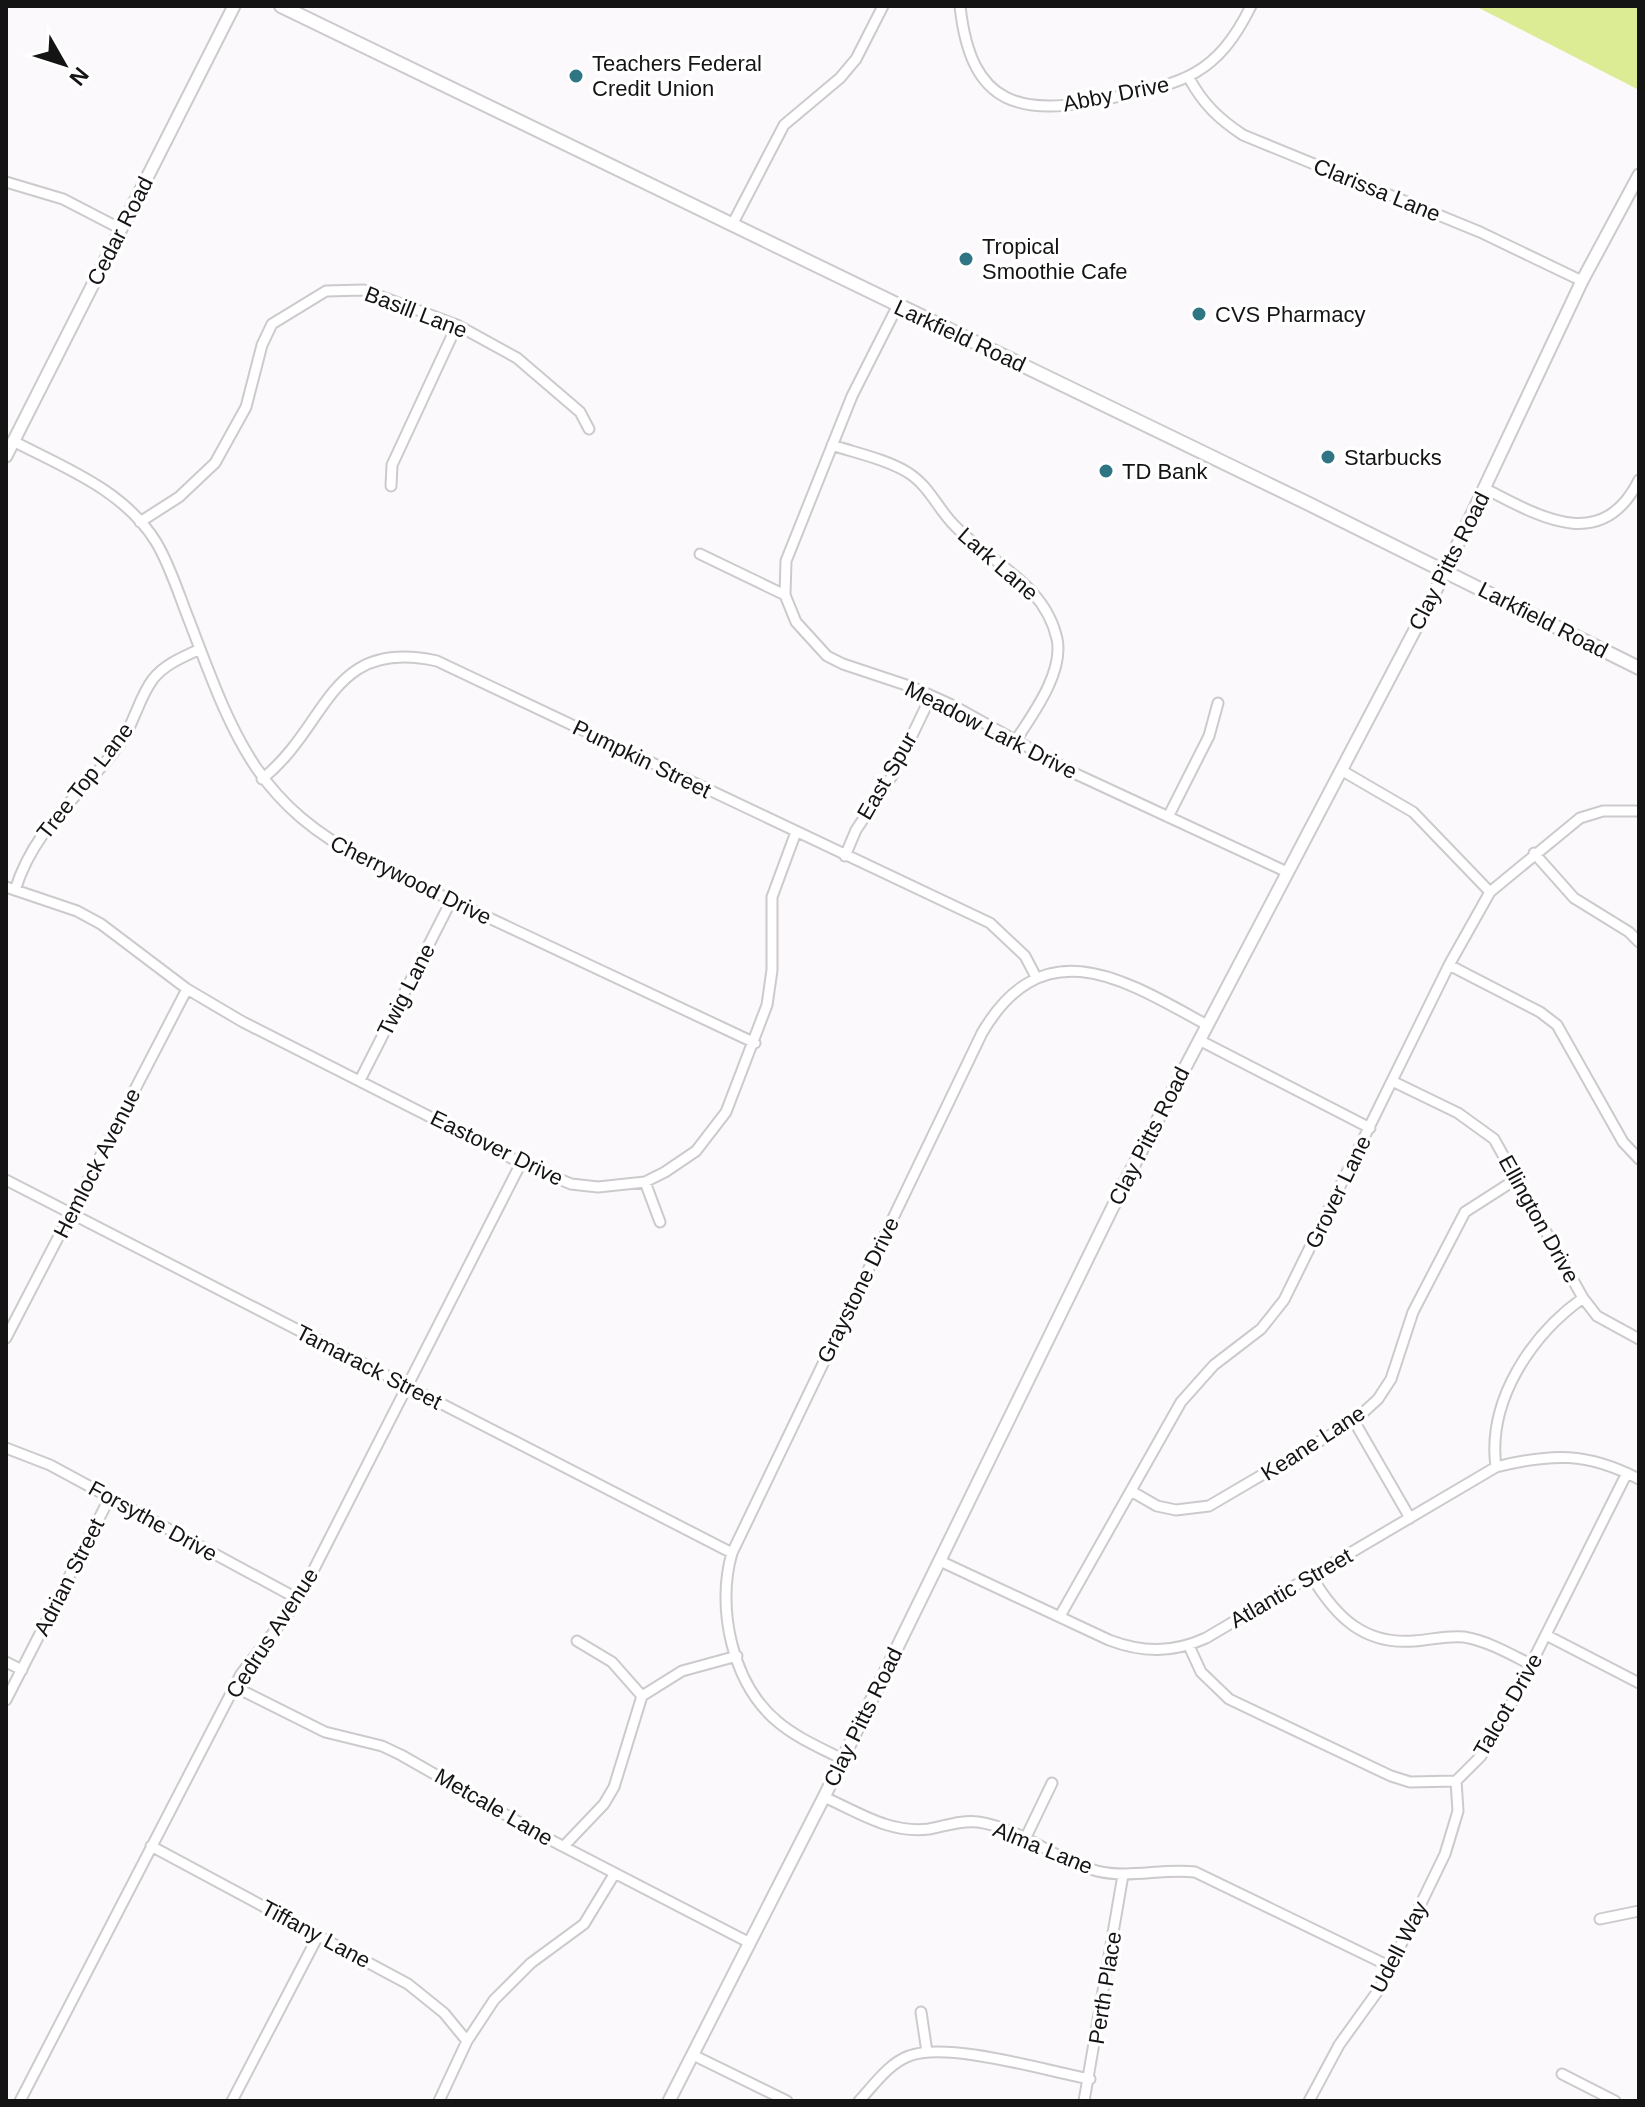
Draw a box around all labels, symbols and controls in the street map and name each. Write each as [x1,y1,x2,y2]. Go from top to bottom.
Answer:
north arrow [24,24,104,104]
place label: Teachers Federal Credit Union [592,51,762,101]
text: N [64,62,94,90]
marker: Teachers Federal Credit Union [567,67,585,85]
street label: Abby Drive [1061,71,1171,117]
street label: Clarissa Lane [1310,153,1444,227]
street label: Cedar Road [82,172,158,290]
place label: Tropical Smoothie Cafe [982,234,1128,284]
marker: Tropical Smoothie Cafe [957,250,975,268]
street label: Basill Lane [361,281,471,343]
street label: Larkfield Road [890,295,1030,377]
place label: CVS Pharmacy [1215,302,1365,327]
marker: CVS Pharmacy [1190,305,1208,323]
place label: Starbucks [1344,445,1442,470]
marker: Starbucks [1319,448,1337,466]
place label: TD Bank [1122,459,1209,484]
marker: TD Bank [1097,462,1115,480]
street label: Clay Pitts Road [1403,488,1495,634]
street label: Lark Lane [953,522,1043,606]
street label: Larkfield Road [1474,577,1612,663]
street label: Meadow Lark Drive [901,676,1081,784]
street label: Pumpkin Street [569,715,715,803]
street label: Tree Top Lane [32,718,138,844]
street label: East Spur [852,728,922,824]
street label: Cherrywood Drive [326,830,496,930]
street label: Twig Lane [372,940,440,1040]
street label: Clay Pitts Road [1103,1063,1195,1209]
street label: Hemlock Avenue [48,1084,146,1242]
street label: Eastover Drive [427,1105,567,1191]
street label: Grover Lane [1300,1132,1376,1252]
street label: Ellington Drive [1494,1151,1584,1287]
street label: Graystone Drive [812,1213,904,1367]
street label: Tamarack Street [292,1320,446,1414]
street label: Keane Lane [1256,1400,1370,1486]
street label: Forsythe Drive [84,1475,222,1567]
street label: Adrian Street [29,1514,109,1640]
street label: Atlantic Street [1225,1543,1357,1633]
street label: Cedrus Avenue [221,1563,323,1703]
street label: Clay Pitts Road [819,1643,907,1791]
street label: Talcot Drive [1468,1649,1548,1761]
street label: Metcale Lane [431,1763,557,1851]
street label: Alma Lane [990,1817,1096,1879]
street label: Tiffany Lane [257,1895,375,1973]
street label: Udell Way [1365,1897,1433,1997]
street label: Perth Place [1084,1930,1126,2046]

